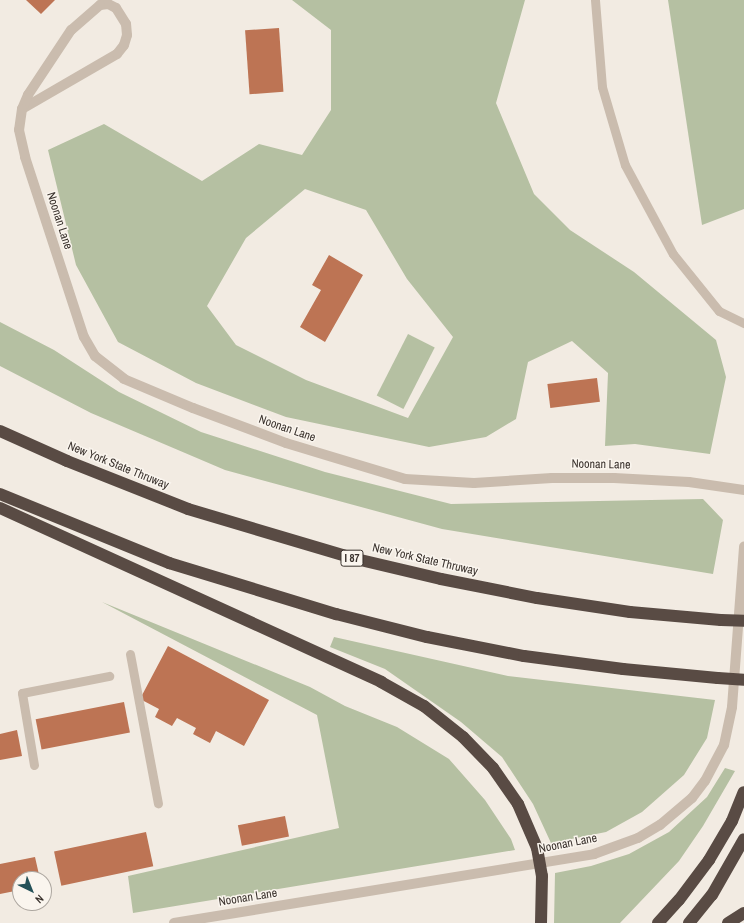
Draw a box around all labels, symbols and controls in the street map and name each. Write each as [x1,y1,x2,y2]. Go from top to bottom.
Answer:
street label: Noonan Lane [43,191,75,251]
street label: Noonan Lane [257,413,317,445]
street label: New York State Thruway [65,439,171,493]
street label: Noonan Lane [571,457,631,473]
street label: New York State Thruway [371,541,479,579]
road number: I 87 [340,549,364,567]
street label: Noonan Lane [538,831,598,857]
north arrow [12,871,52,911]
street label: Noonan Lane [218,886,278,910]
text: N [32,892,47,906]

